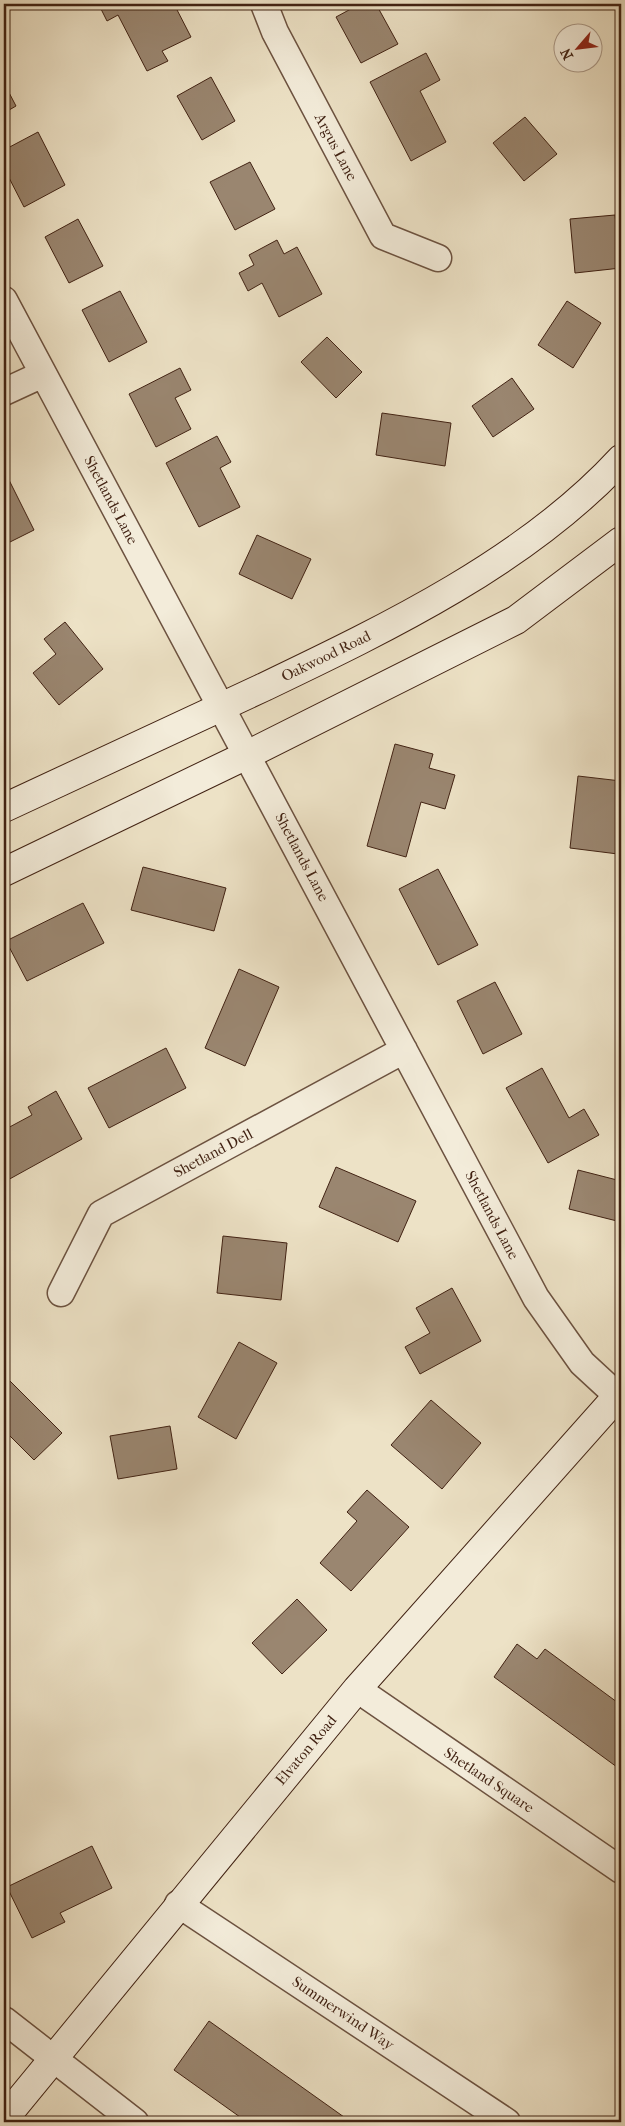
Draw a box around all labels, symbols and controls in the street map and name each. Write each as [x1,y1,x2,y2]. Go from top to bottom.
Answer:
north arrow [552,22,602,72]
text: N [557,45,577,63]
street label: Argus Lane [310,109,362,184]
street label: Shetlands Lane [80,453,142,548]
street label: Oakwood Road [278,626,374,685]
street label: Shetlands Lane [271,810,333,905]
street label: Shetland Dell [170,1125,256,1181]
street label: Shetlands Lane [461,1168,523,1263]
street label: Elvaton Road [272,1711,341,1789]
street label: Shetland Square [441,1743,538,1817]
street label: Summerwind Way [289,1972,398,2054]

